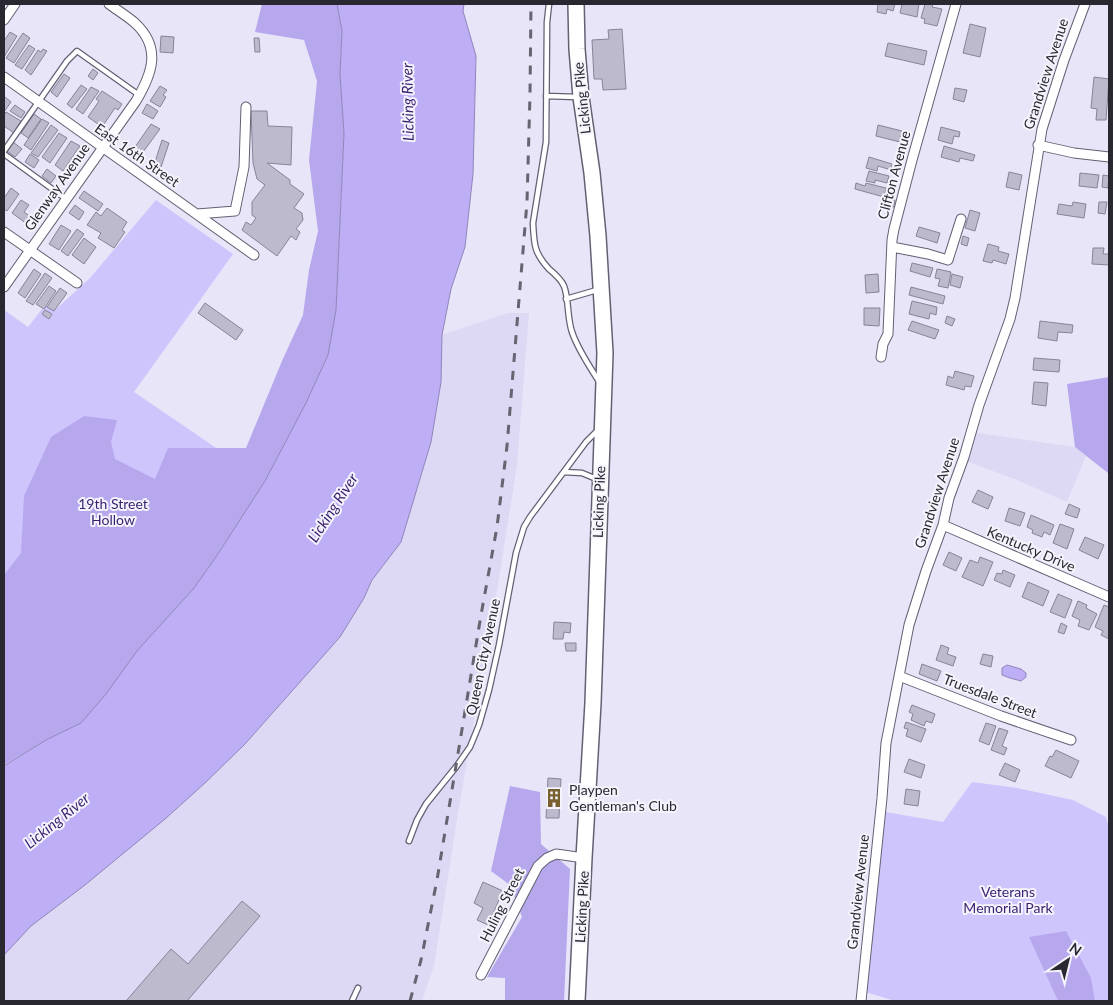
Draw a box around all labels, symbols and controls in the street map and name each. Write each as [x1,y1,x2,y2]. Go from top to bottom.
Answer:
street label: Grandview Avenue [1020,16,1072,132]
street label: Licking Pike [569,61,594,135]
water label: Licking River [397,62,417,141]
street label: East 16th Street [92,119,183,190]
street label: Clifton Avenue [874,129,913,221]
street label: Glenway Avenue [20,140,93,234]
street label: Grandview Avenue [911,435,963,551]
street label: Licking Pike [589,466,608,538]
water label: Licking River [303,469,361,545]
park label: 19th Street Hollow [78,495,148,528]
street label: Kentucky Drive [984,522,1078,575]
street label: Queen City Avenue [462,597,503,717]
street label: Truesdale Street [941,670,1039,721]
place label: Playpen Gentleman's Club [569,781,677,814]
building icon: Playpen Gentleman's Club [543,787,565,809]
water label: Licking River [20,788,93,852]
street label: Grandview Avenue [843,833,872,950]
street label: Huling Street [476,865,527,945]
street label: Licking Pike [571,870,592,943]
park label: Veterans Memorial Park [963,883,1054,916]
north arrow [1043,935,1093,985]
text: N [1066,939,1085,959]

